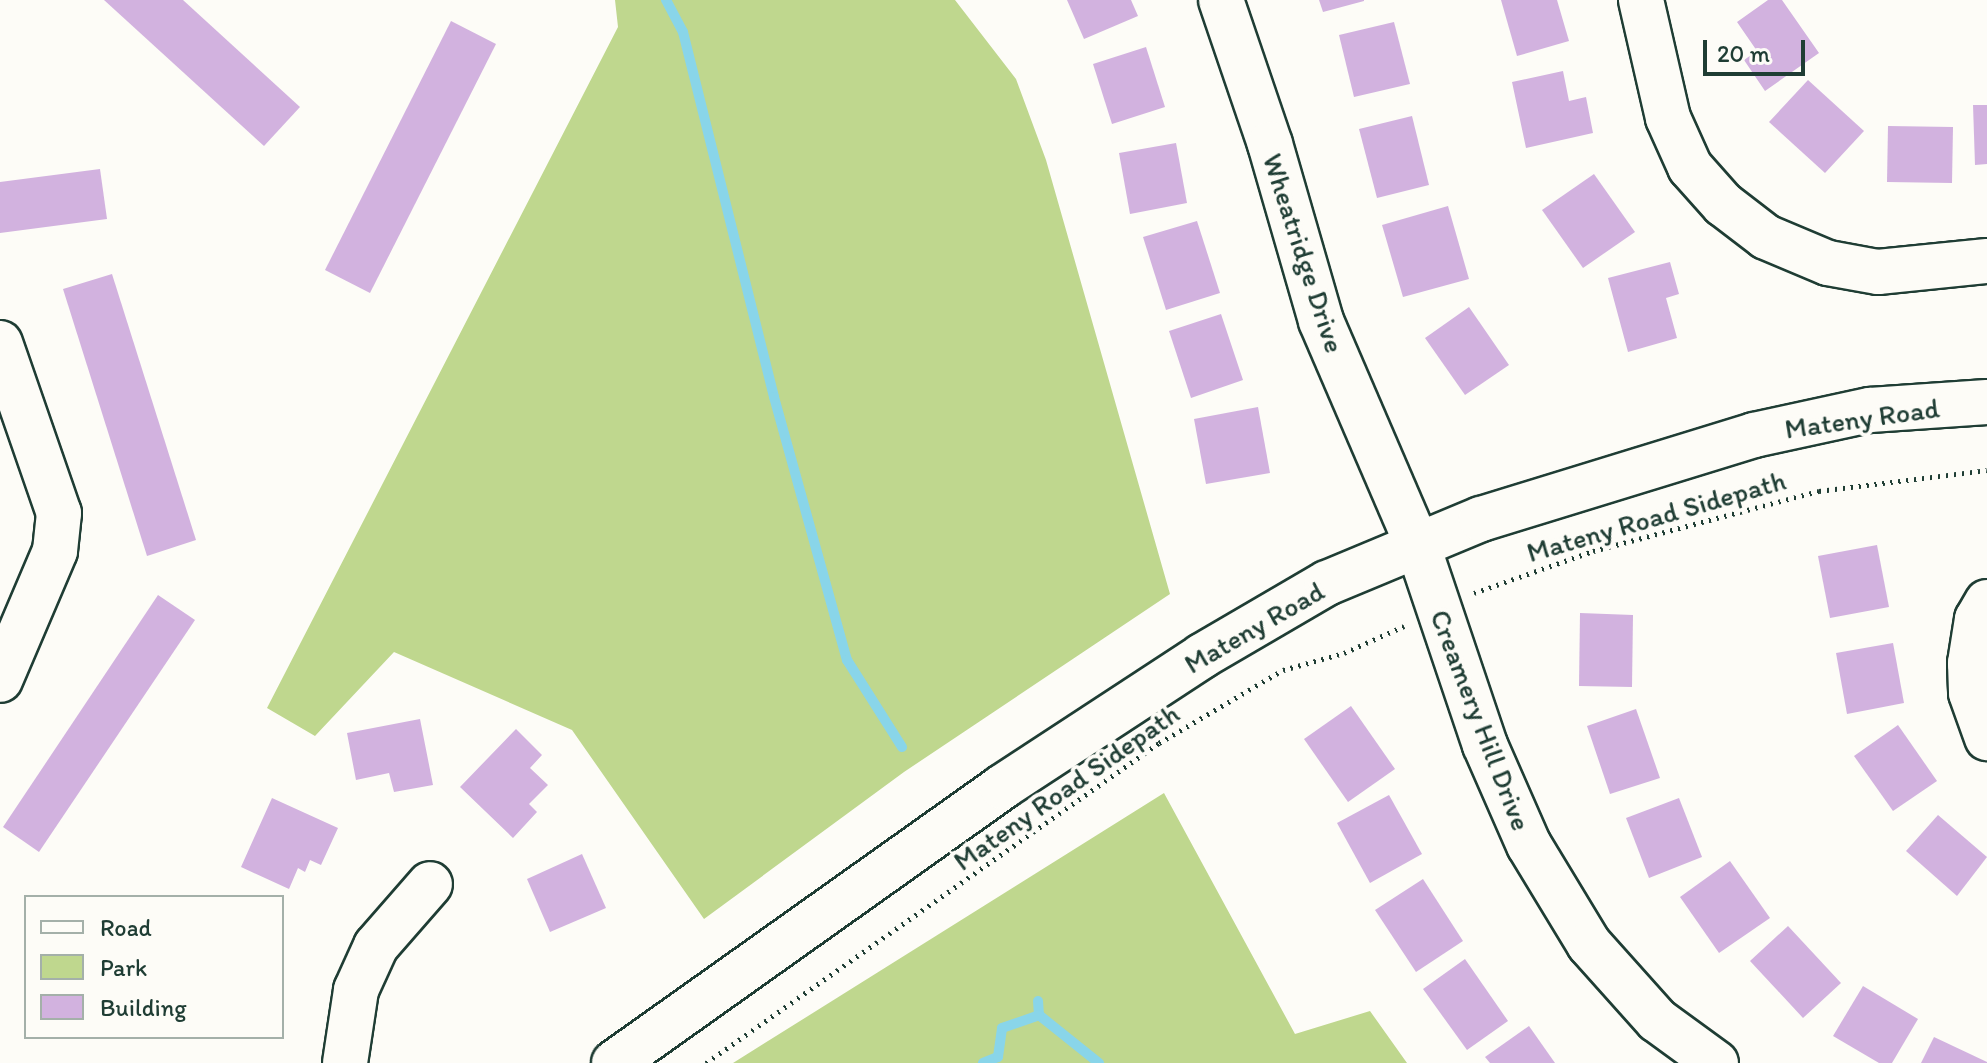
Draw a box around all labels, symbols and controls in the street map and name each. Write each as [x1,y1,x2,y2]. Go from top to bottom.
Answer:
scale bar [1707,24,1809,74]
text: 20 m [1717,39,1770,68]
street label: Wheatridge Drive [1256,149,1352,357]
street label: Mateny Road [1783,391,1941,445]
street label: Mateny Road Sidepath [1523,463,1789,569]
street label: Mateny Road [1178,574,1330,680]
street label: Creamery Hill Drive [1423,605,1539,835]
street label: Mateny Road Sidepath [947,697,1185,877]
legend [24,895,284,1039]
text: Road [100,913,152,942]
text: Park [100,953,147,982]
text: Building [100,993,187,1022]

